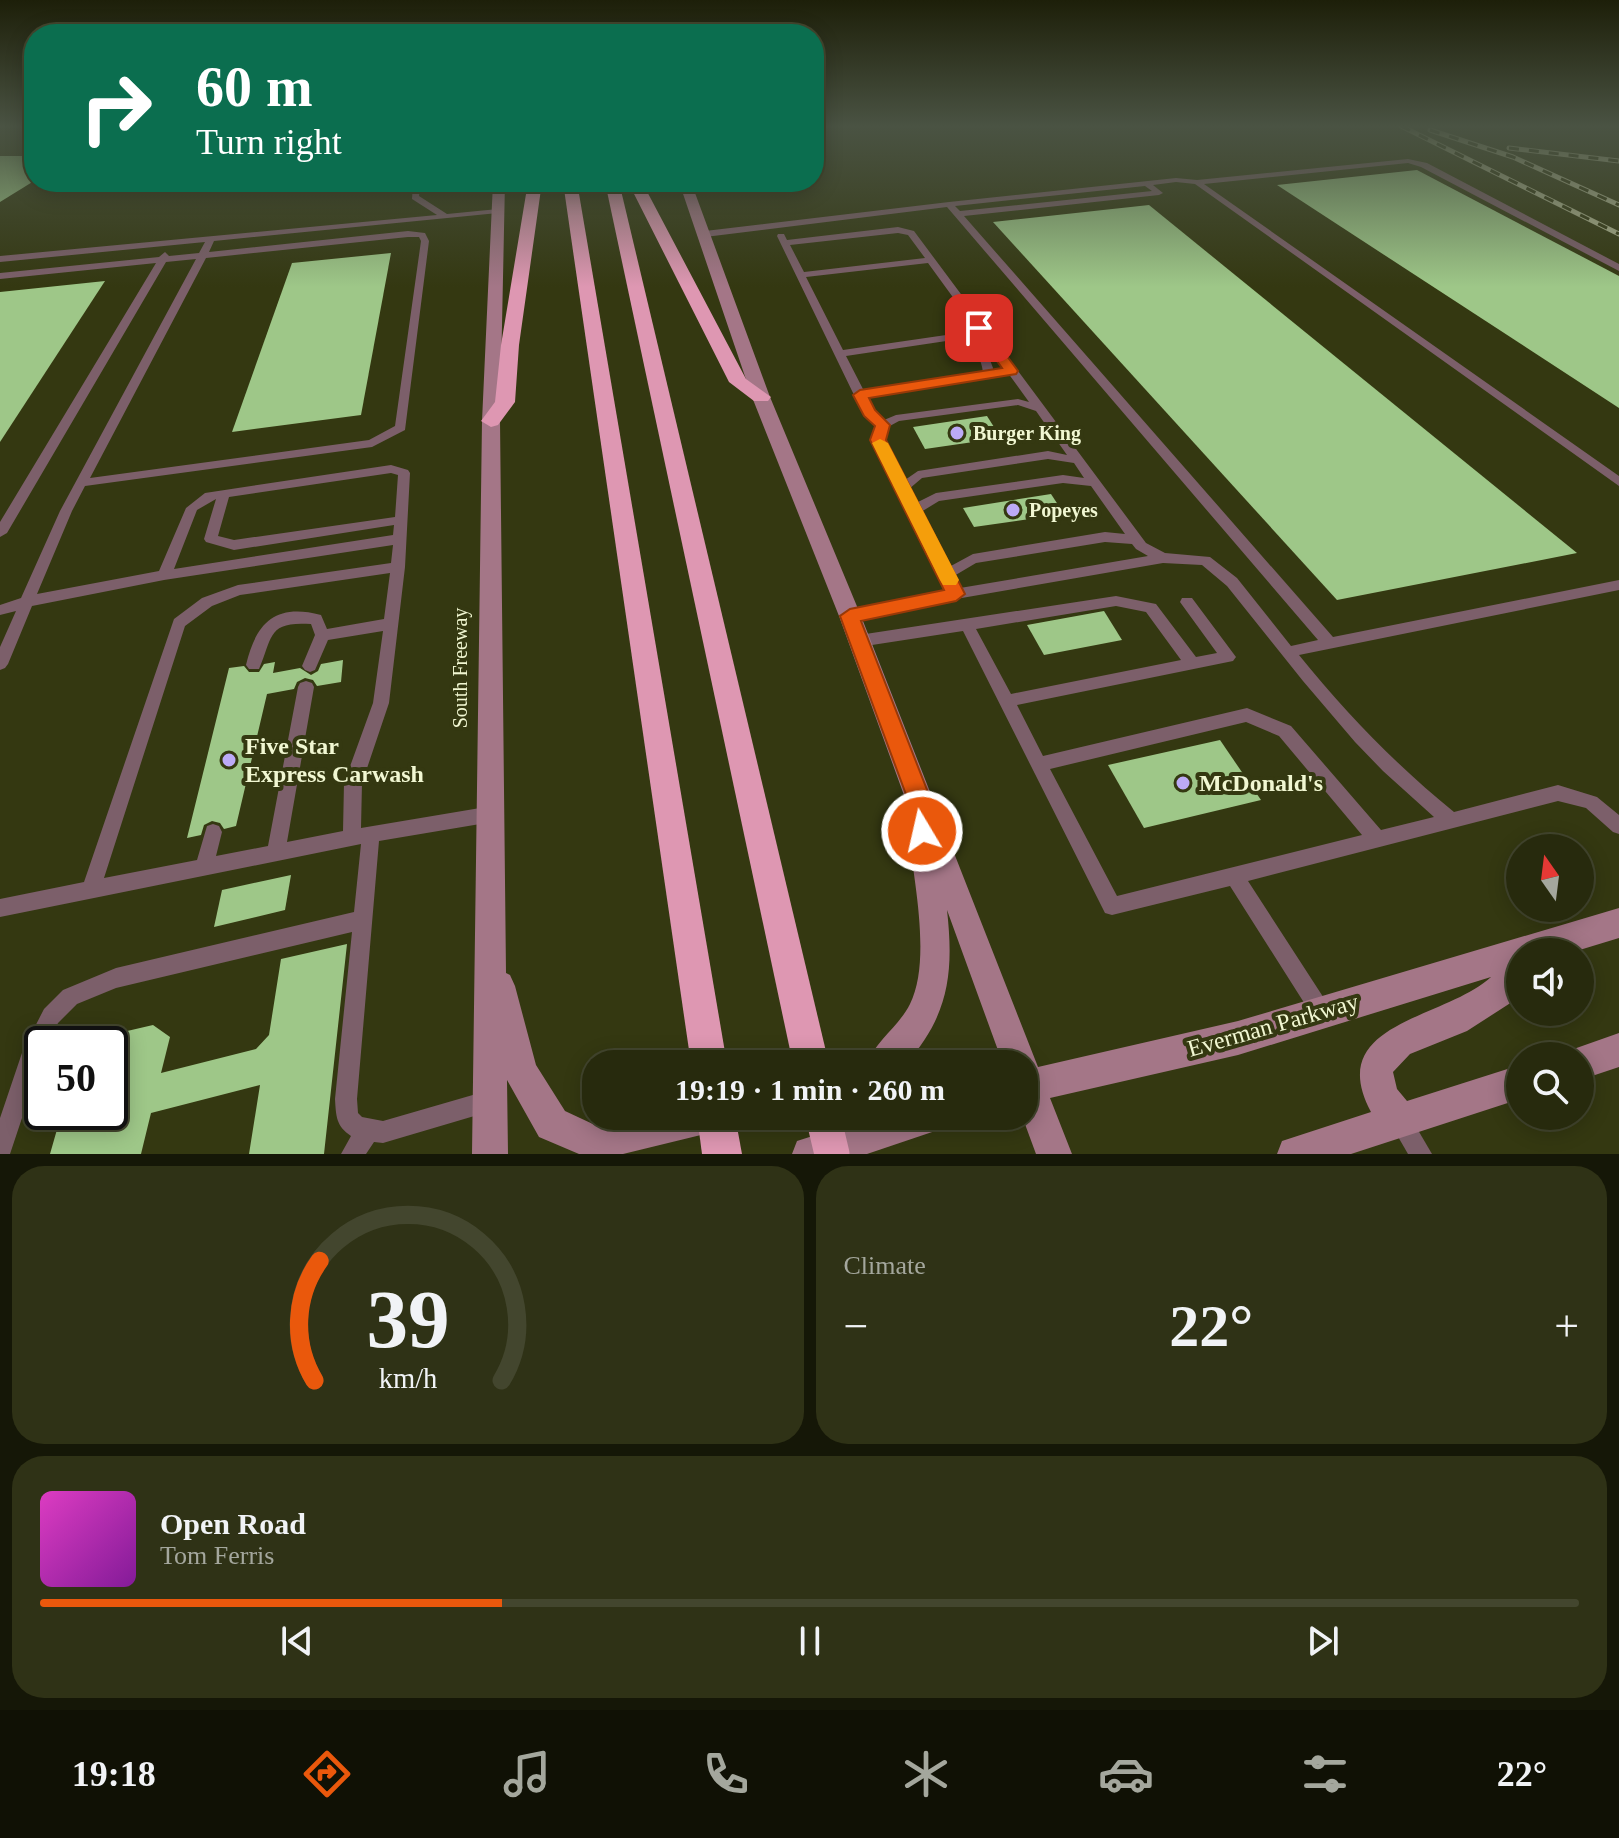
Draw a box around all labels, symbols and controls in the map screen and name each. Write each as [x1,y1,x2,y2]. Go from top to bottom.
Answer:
icon: right [64,56,168,160]
text: 60 m [196,56,313,118]
text: Turn right [196,122,342,162]
pin [945,294,1013,362]
icon: arrive [957,306,1001,350]
place label: Burger King [973,422,1081,445]
marker: Burger King [948,424,966,442]
place label: Popeyes [1029,499,1098,522]
marker: Popeyes [1004,501,1022,519]
street label: South Freeway [449,608,472,728]
place label: Five Star Express Carwash [245,733,424,787]
marker: Five Star Express Carwash [220,751,238,769]
place label: McDonald's [1199,770,1323,796]
marker: McDonald's [1174,774,1192,792]
position arrow [880,789,964,873]
north arrow [1506,834,1594,922]
map controls [1506,834,1594,1130]
button: sound [1506,938,1594,1026]
street label: Everman Parkway [1185,988,1361,1062]
speed limit sign: 50 [24,1026,128,1130]
button: search [1506,1042,1594,1130]
text: 19:19 · 1 min · 260 m [675,1073,945,1106]
text: Climate [844,1251,926,1280]
text: 39 [366,1273,449,1365]
text: 22° [1169,1293,1253,1359]
text: − [844,1302,868,1351]
text: + [1554,1302,1579,1351]
text: km/h [378,1363,437,1394]
text: Open Road [160,1507,306,1540]
text: Tom Ferris [160,1541,274,1570]
icon: previous [275,1619,319,1663]
icon: pause [788,1619,832,1663]
icon: next [1301,1619,1345,1663]
icon: directions [299,1746,355,1802]
icon: music [499,1746,555,1802]
icon: phone [698,1746,754,1802]
icon: climate [898,1746,954,1802]
icon: car [1098,1746,1154,1802]
icon: filters [1297,1746,1353,1802]
text: 19:18 [72,1754,156,1794]
text: 22° [1497,1754,1547,1794]

